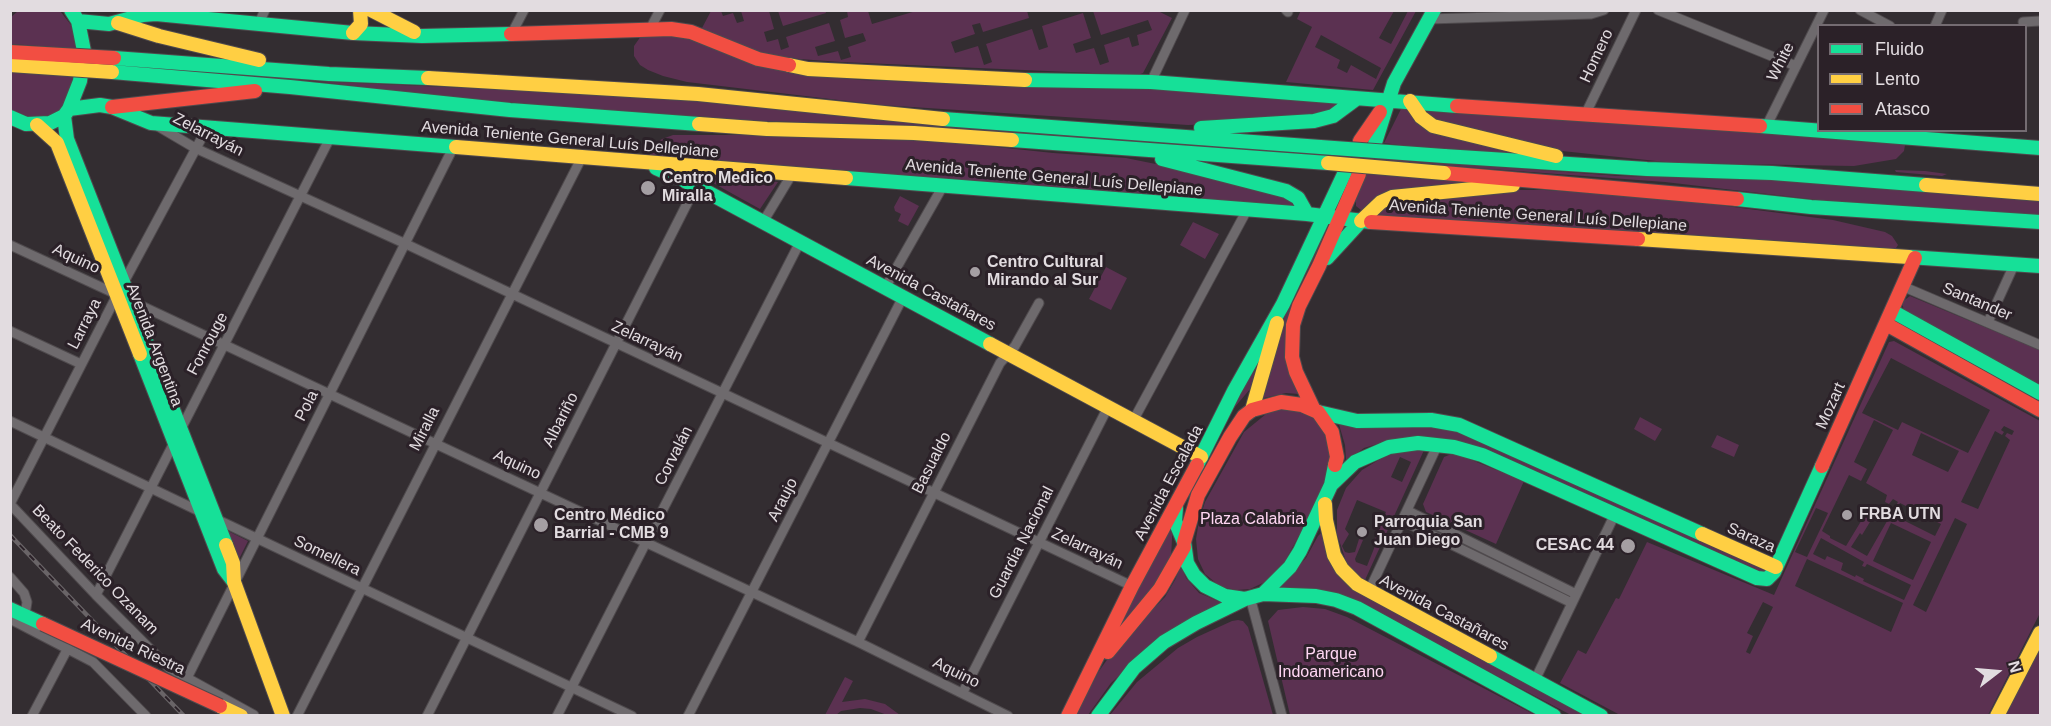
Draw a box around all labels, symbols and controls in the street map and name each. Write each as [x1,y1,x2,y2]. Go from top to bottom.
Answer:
legend [1817,24,2027,132]
street label: Homero [1576,26,1618,86]
street label: White [1763,39,1799,85]
text: Fluido [1875,39,1924,59]
text: Lento [1875,69,1920,89]
text: Atasco [1875,99,1930,119]
street label: Zelarrayán [170,109,246,161]
street label: Avenida Teniente General Luís Dellepiane [420,117,720,163]
street label: Avenida Teniente General Luís Dellepiane [904,155,1204,201]
place label: Centro Medico Miralla [662,169,773,207]
marker: Centro Medico Miralla [639,179,657,197]
street label: Avenida Teniente General Luís Dellepiane [1388,196,1688,236]
street label: Aquino [49,240,103,278]
street label: Avenida Castañares [863,251,999,335]
place label: Centro Cultural Mirando al Sur [987,253,1103,291]
marker: Centro Cultural Mirando al Sur [968,265,982,279]
street label: Santander [1939,279,2015,325]
street label: Avenida Argentina [122,281,186,409]
street label: Larraya [64,295,106,353]
street label: Fonrouge [183,309,233,379]
street label: Zelarrayán [608,317,686,367]
street label: Mozart [1812,380,1850,432]
street label: Pola [291,387,323,425]
street label: Albariño [539,389,583,451]
street label: Miralla [406,404,444,454]
street label: Avenida Escalada [1131,422,1207,544]
street label: Corvalán [651,423,697,489]
street label: Basualdo [908,429,956,497]
street label: Aquino [490,446,544,484]
street label: Araujo [764,475,802,525]
street label: Guardia Nacional [985,484,1059,602]
street label: Beato Federico Ozanam [28,501,162,639]
place label: FRBA UTN [1859,505,1941,525]
place label: Centro Médico Barrial - CMB 9 [554,506,669,544]
marker: FRBA UTN [1840,508,1854,522]
park label: Plaza Calabria [1200,510,1304,530]
place label: Parroquia San Juan Diego [1374,513,1482,551]
marker: Centro Médico Barrial - CMB 9 [532,516,550,534]
street label: Saraza [1724,519,1778,557]
street label: Zelarrayán [1048,524,1126,574]
marker: Parroquia San Juan Diego [1355,525,1369,539]
street label: Somellera [290,532,364,580]
place label: CESAC 44 [1536,536,1614,556]
marker: CESAC 44 [1619,537,1637,555]
street label: Avenida Castañares [1376,571,1512,655]
street label: Avenida Riestra [78,614,188,680]
north arrow [1967,642,2027,702]
park label: Parque Indoamericano [1278,645,1384,683]
street label: Aquino [929,653,983,693]
text: N [2005,659,2025,675]

